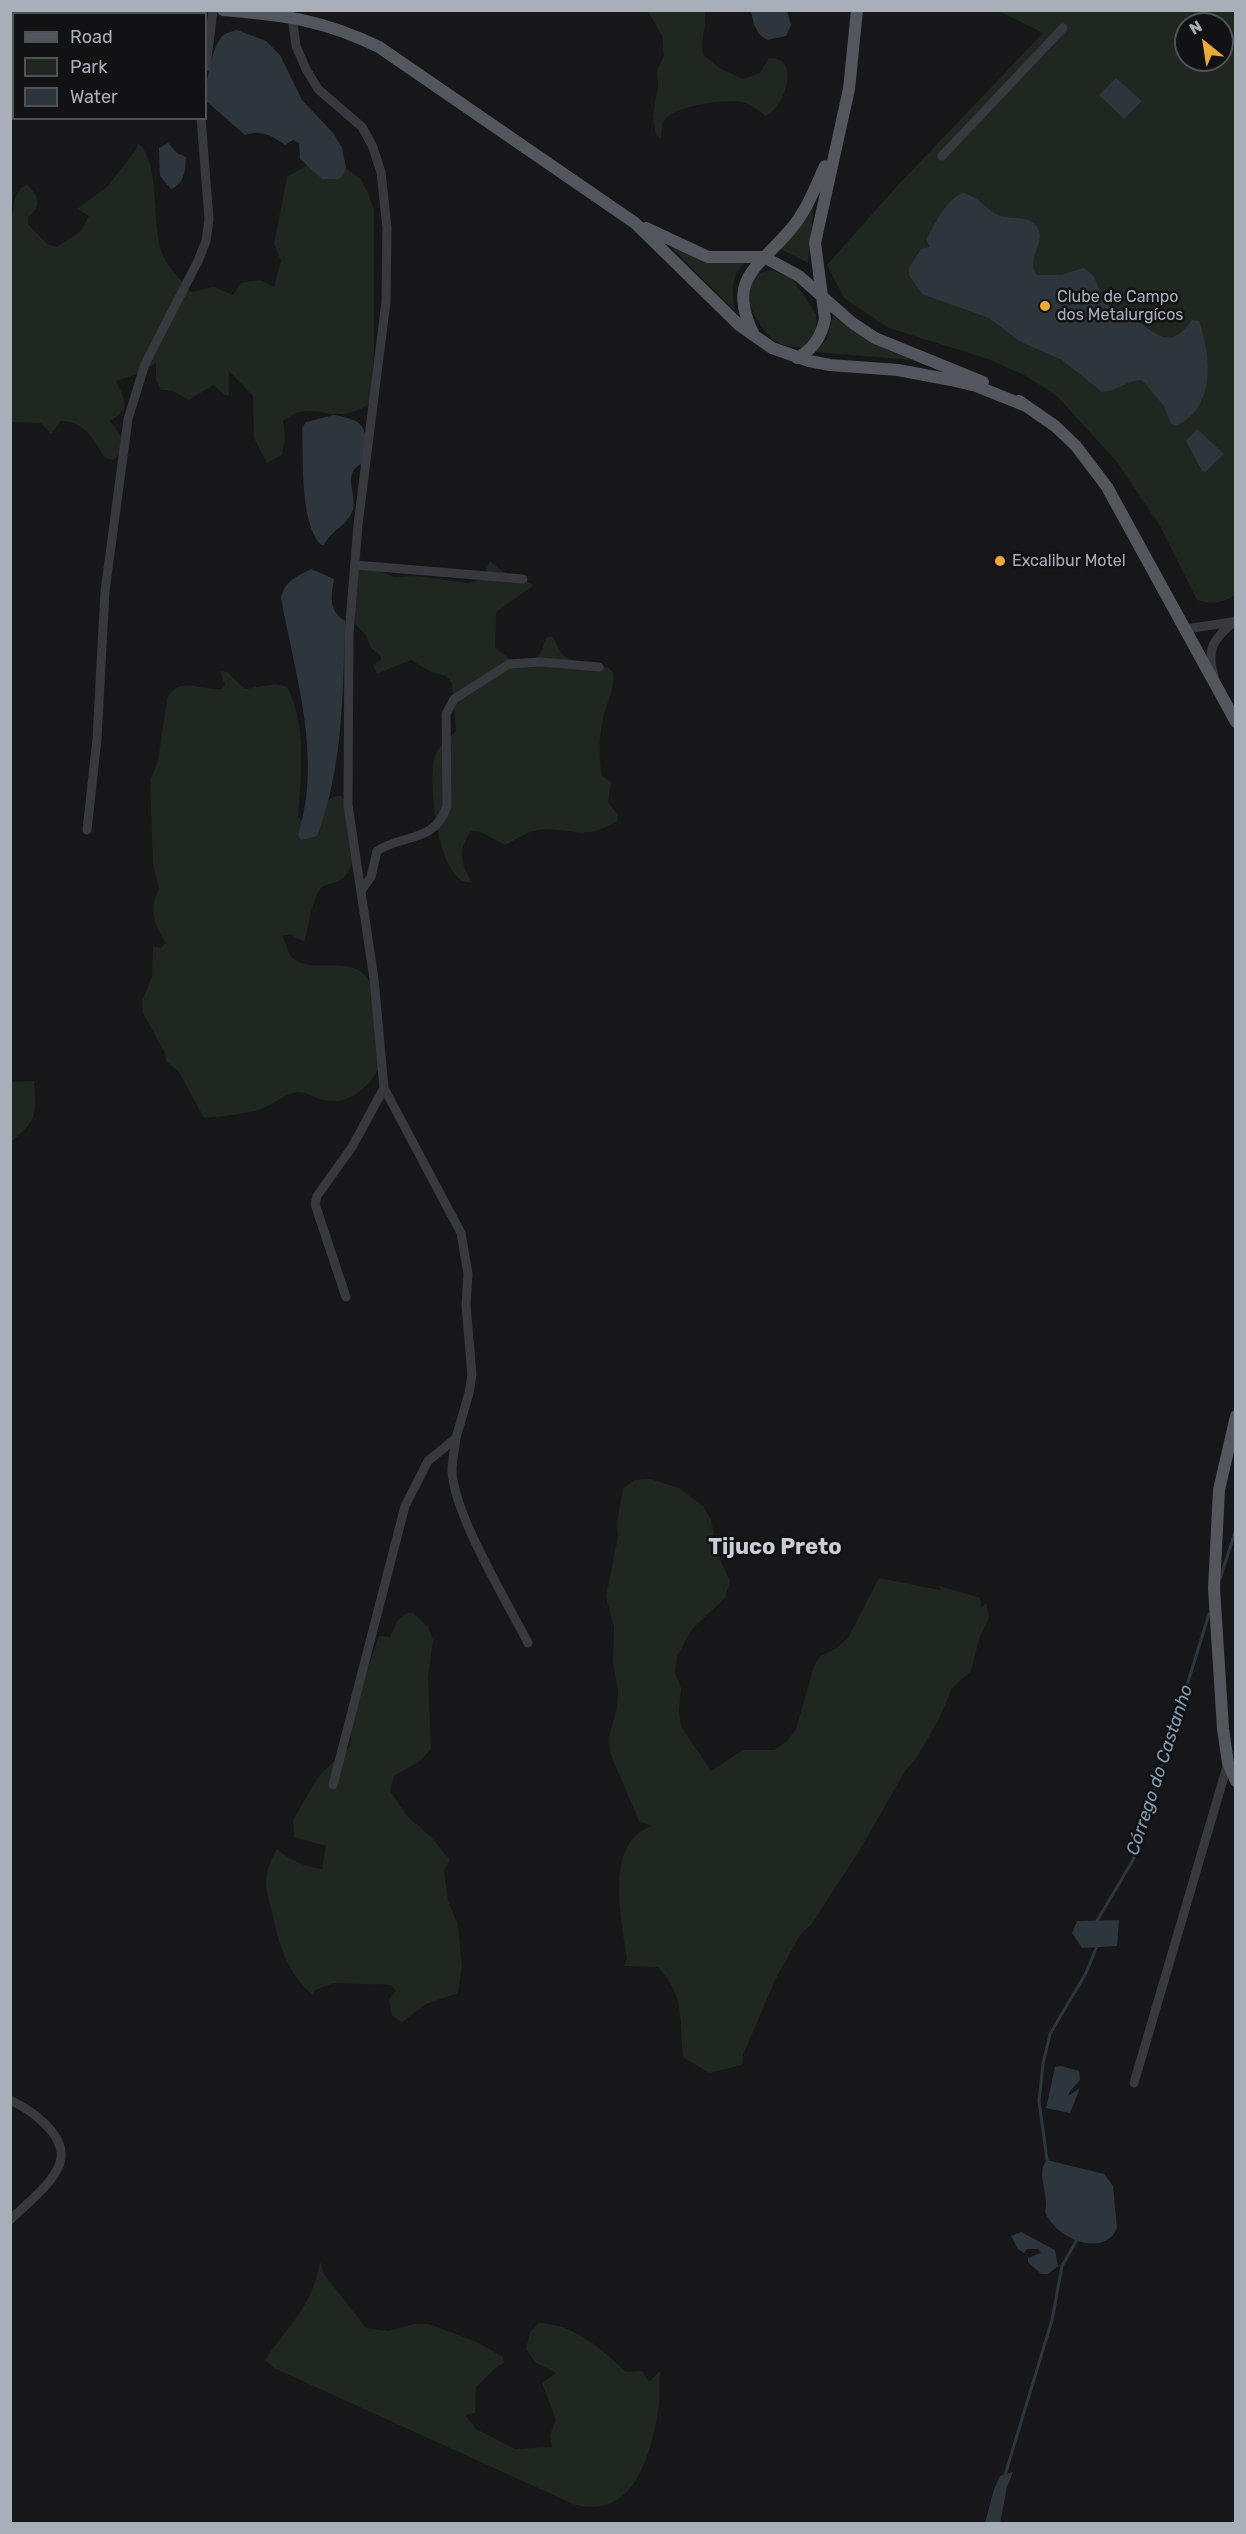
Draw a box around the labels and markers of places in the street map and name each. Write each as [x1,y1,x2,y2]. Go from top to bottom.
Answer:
place label: Clube de Campo dos Metalurgícos [1057,287,1184,325]
marker: Clube de Campo dos Metalurgícos [1038,299,1052,313]
place label: Excalibur Motel [1012,551,1126,571]
marker: Excalibur Motel [993,554,1007,568]

